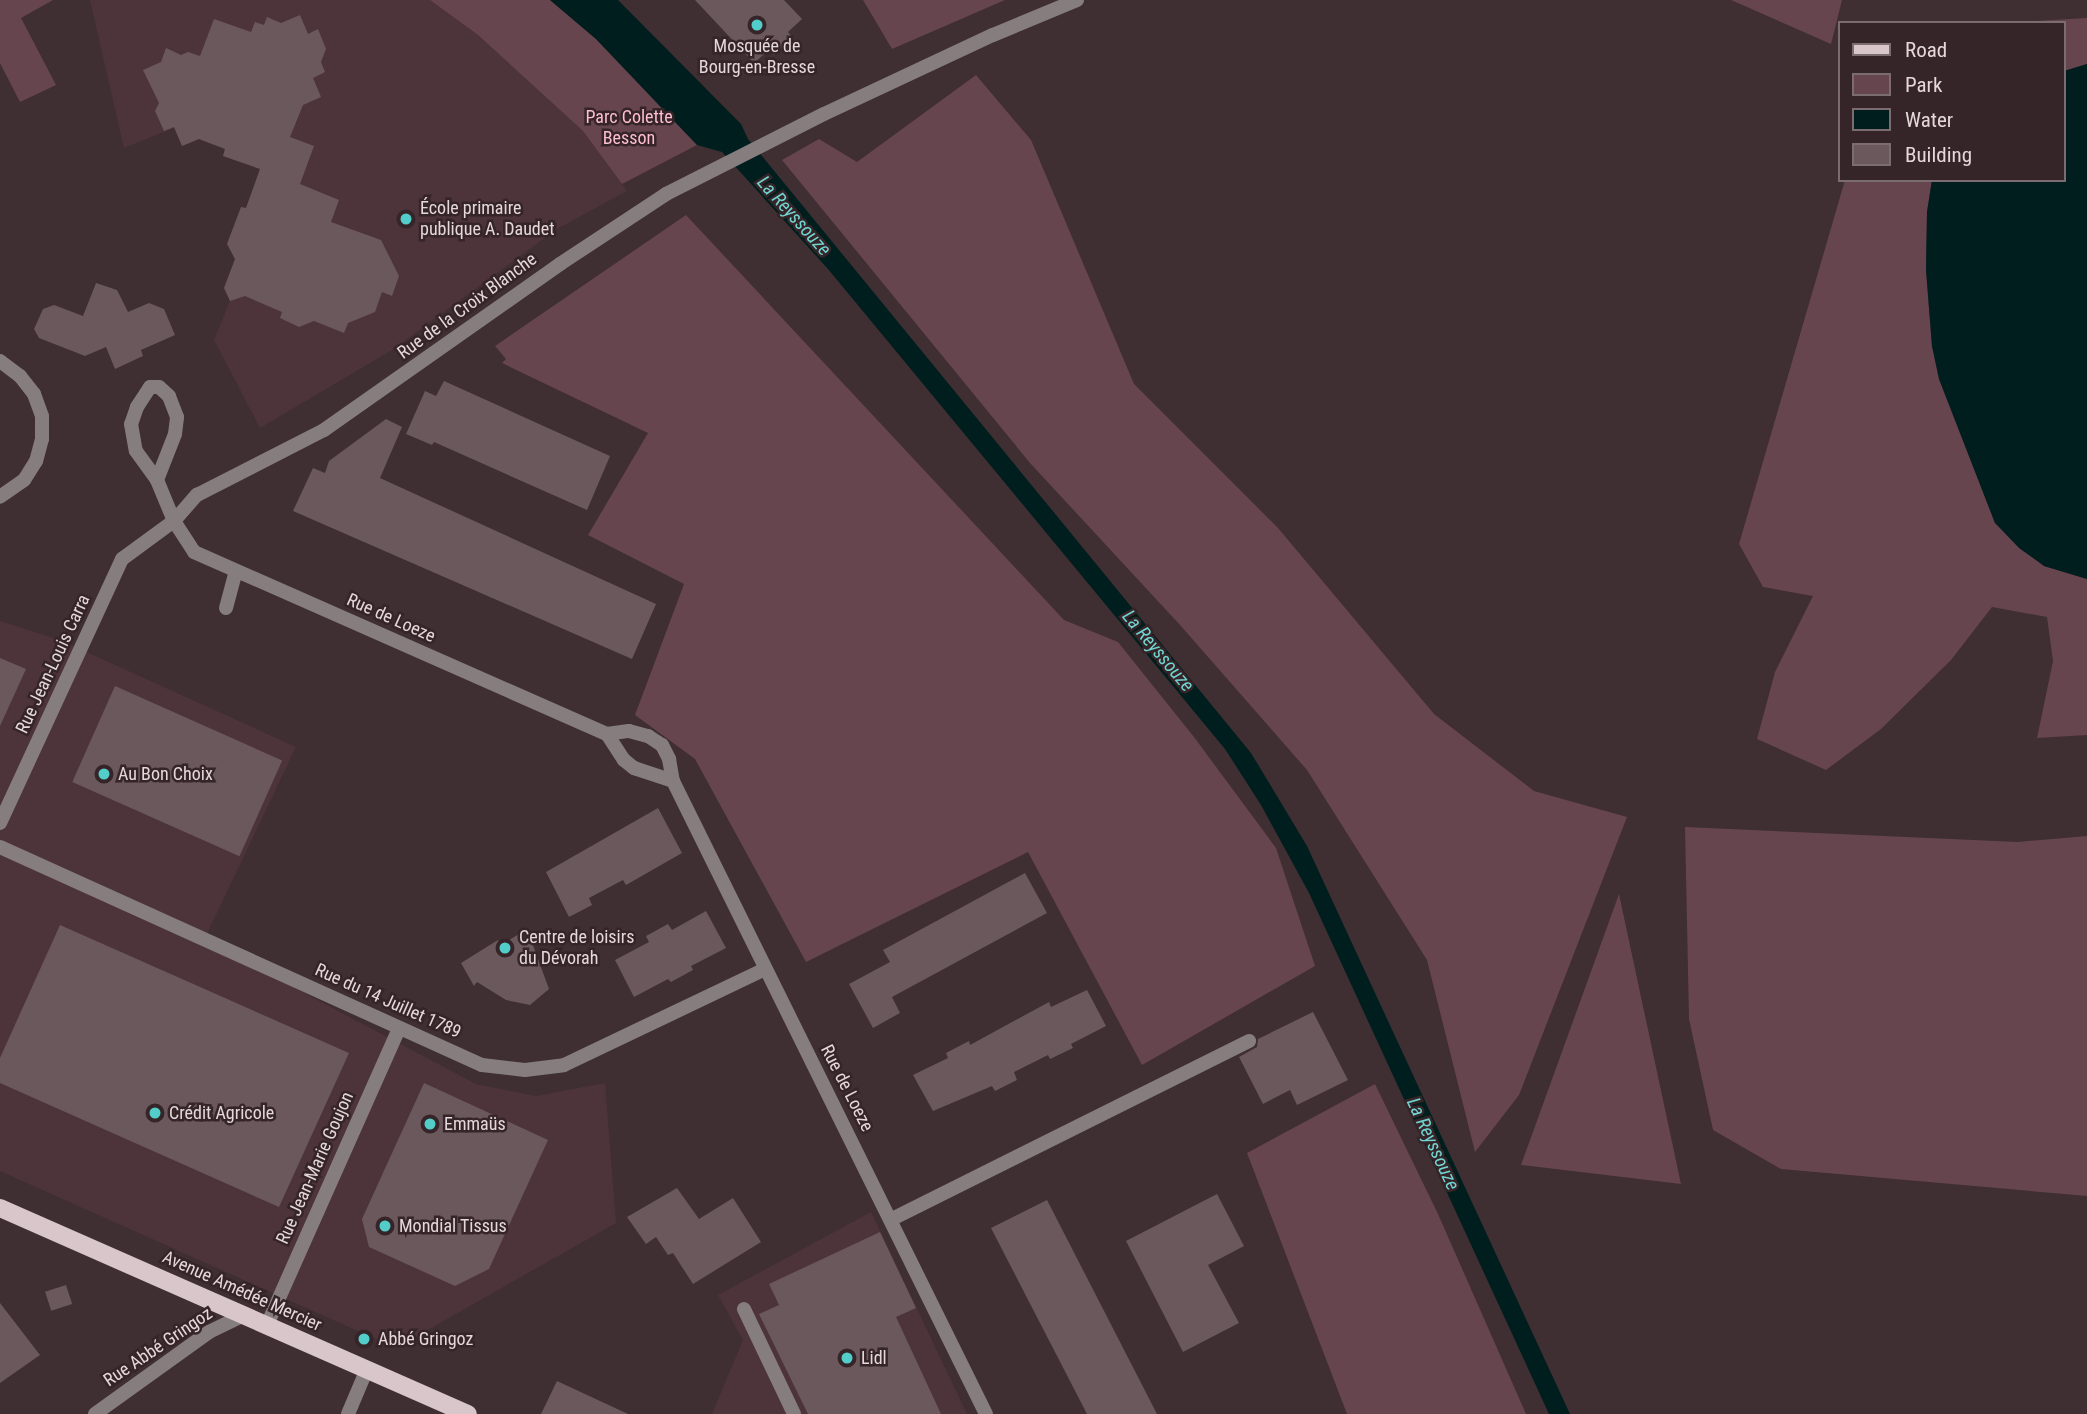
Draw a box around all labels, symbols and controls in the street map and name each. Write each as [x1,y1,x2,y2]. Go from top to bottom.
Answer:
marker: Mosquée de Bourg-en-Bresse [749,17,765,33]
legend [1839,21,2066,182]
place label: Mosquée de Bourg-en-Bresse [699,36,815,78]
text: Road [1905,38,1947,62]
text: Park [1905,73,1942,97]
park label: Parc Colette Besson [585,107,673,150]
text: Water [1905,108,1953,132]
text: Building [1905,143,1972,167]
water label: La Reyssouze [752,171,836,261]
place label: École primaire publique A. Daudet [420,198,555,241]
marker: École primaire publique A. Daudet [398,211,414,227]
street label: Rue de la Croix Blanche [393,248,541,364]
street label: Rue de Loeze [343,589,439,647]
street label: Rue Jean-Louis Carra [11,591,95,737]
water label: La Reyssouze [1117,606,1199,696]
place label: Au Bon Choix [118,763,213,785]
marker: Au Bon Choix [96,766,112,782]
place label: Centre de loisirs du Dévorah [519,927,634,970]
marker: Centre de loisirs du Dévorah [497,940,513,956]
street label: Rue du 14 Juillet 1789 [312,959,464,1043]
street label: Rue de Loeze [816,1041,878,1135]
street label: Rue Jean-Marie Goujon [272,1089,358,1247]
water label: La Reyssouze [1402,1094,1464,1194]
place label: Crédit Agricole [169,1102,274,1124]
marker: Crédit Agricole [147,1105,163,1121]
place label: Emmaüs [444,1113,506,1135]
marker: Emmaüs [422,1116,438,1132]
place label: Mondial Tissus [399,1215,507,1237]
marker: Mondial Tissus [377,1218,393,1234]
street label: Avenue Amédée Mercier [159,1246,325,1336]
street label: Rue Abbé Gringoz [100,1303,216,1391]
place label: Abbé Gringoz [378,1328,473,1350]
marker: Abbé Gringoz [356,1331,372,1347]
place label: Lidl [861,1347,887,1369]
marker: Lidl [839,1350,855,1366]

